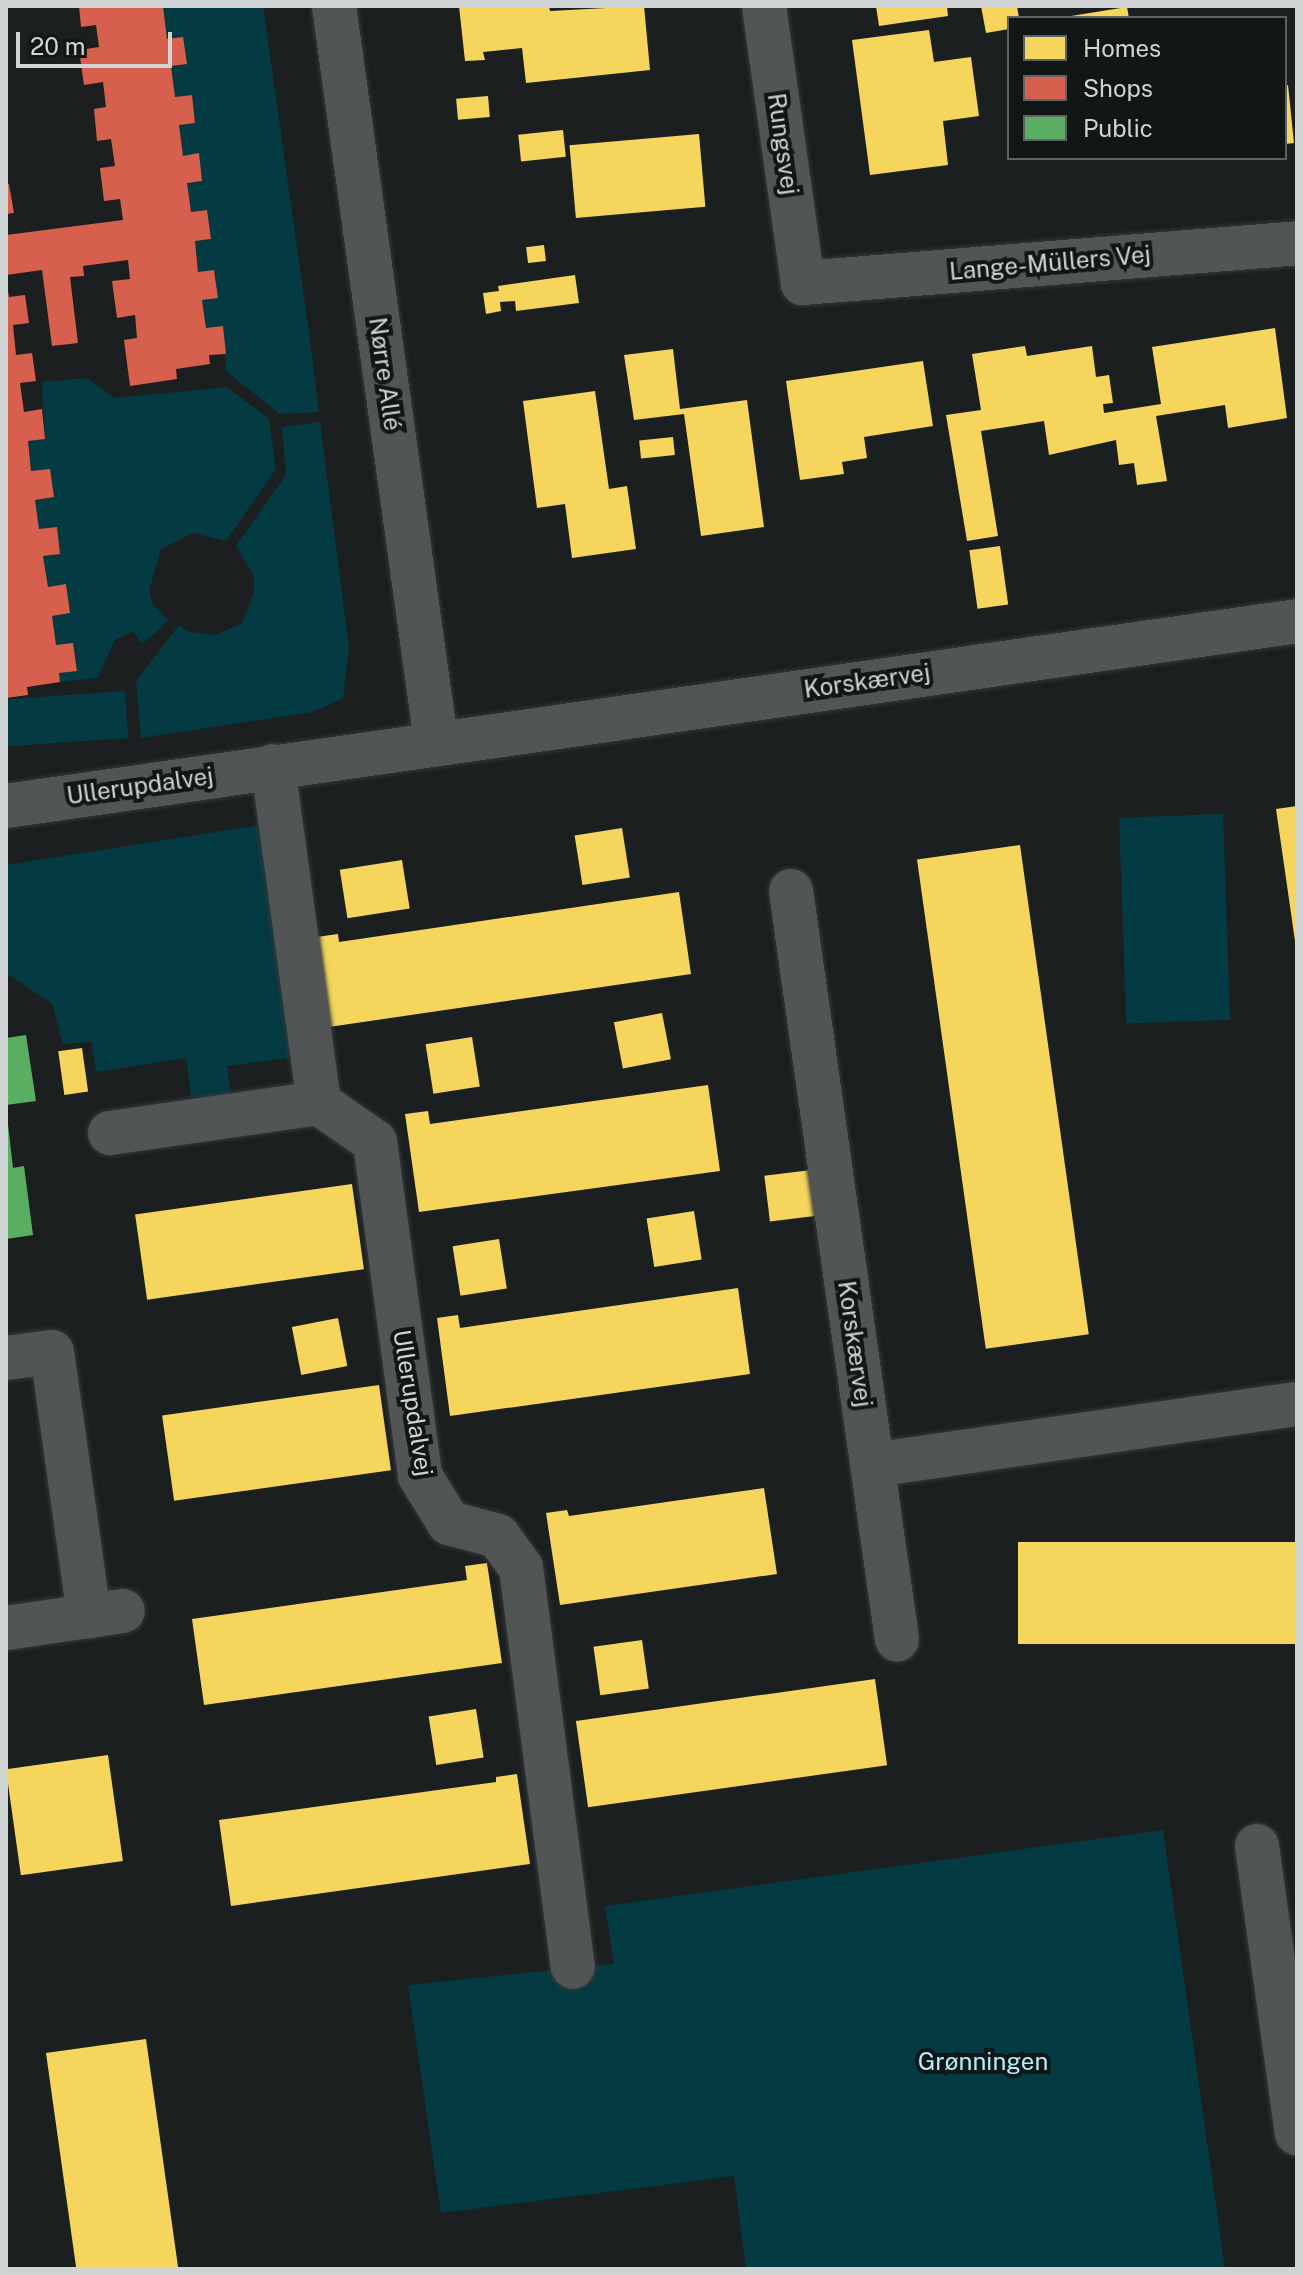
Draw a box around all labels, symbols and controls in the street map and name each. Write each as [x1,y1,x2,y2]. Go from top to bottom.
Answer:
scale bar [20,16,176,66]
legend [1007,16,1287,160]
text: 20 m [30,32,86,60]
text: Homes [1083,34,1161,62]
text: Shops [1083,74,1153,102]
street label: Rungsvej [762,91,804,197]
text: Public [1083,114,1153,142]
street label: Lange-Müllers Vej [948,240,1152,286]
street label: Nørre Allé [363,315,407,433]
street label: Korskærvej [802,658,932,704]
street label: Ullerupdalvej [65,761,215,811]
street label: Korskærvej [832,1279,878,1409]
street label: Ullerupdalvej [387,1328,439,1478]
park label: Grønningen [918,2048,1048,2076]

